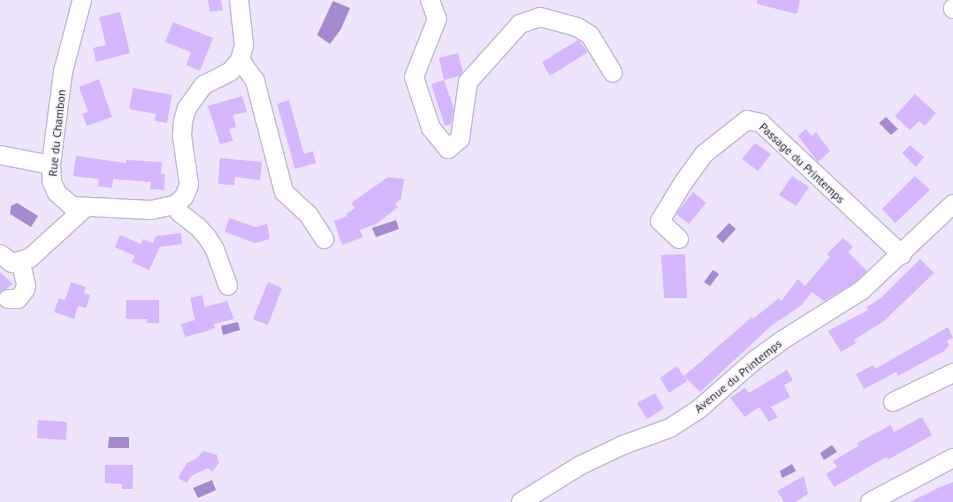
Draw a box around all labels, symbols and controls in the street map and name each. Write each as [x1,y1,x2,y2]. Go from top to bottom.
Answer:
street label: Rue du Chambon [45,89,69,177]
street label: Passage du Printemps [756,120,848,206]
street label: Avenue du Printemps [691,336,785,416]

